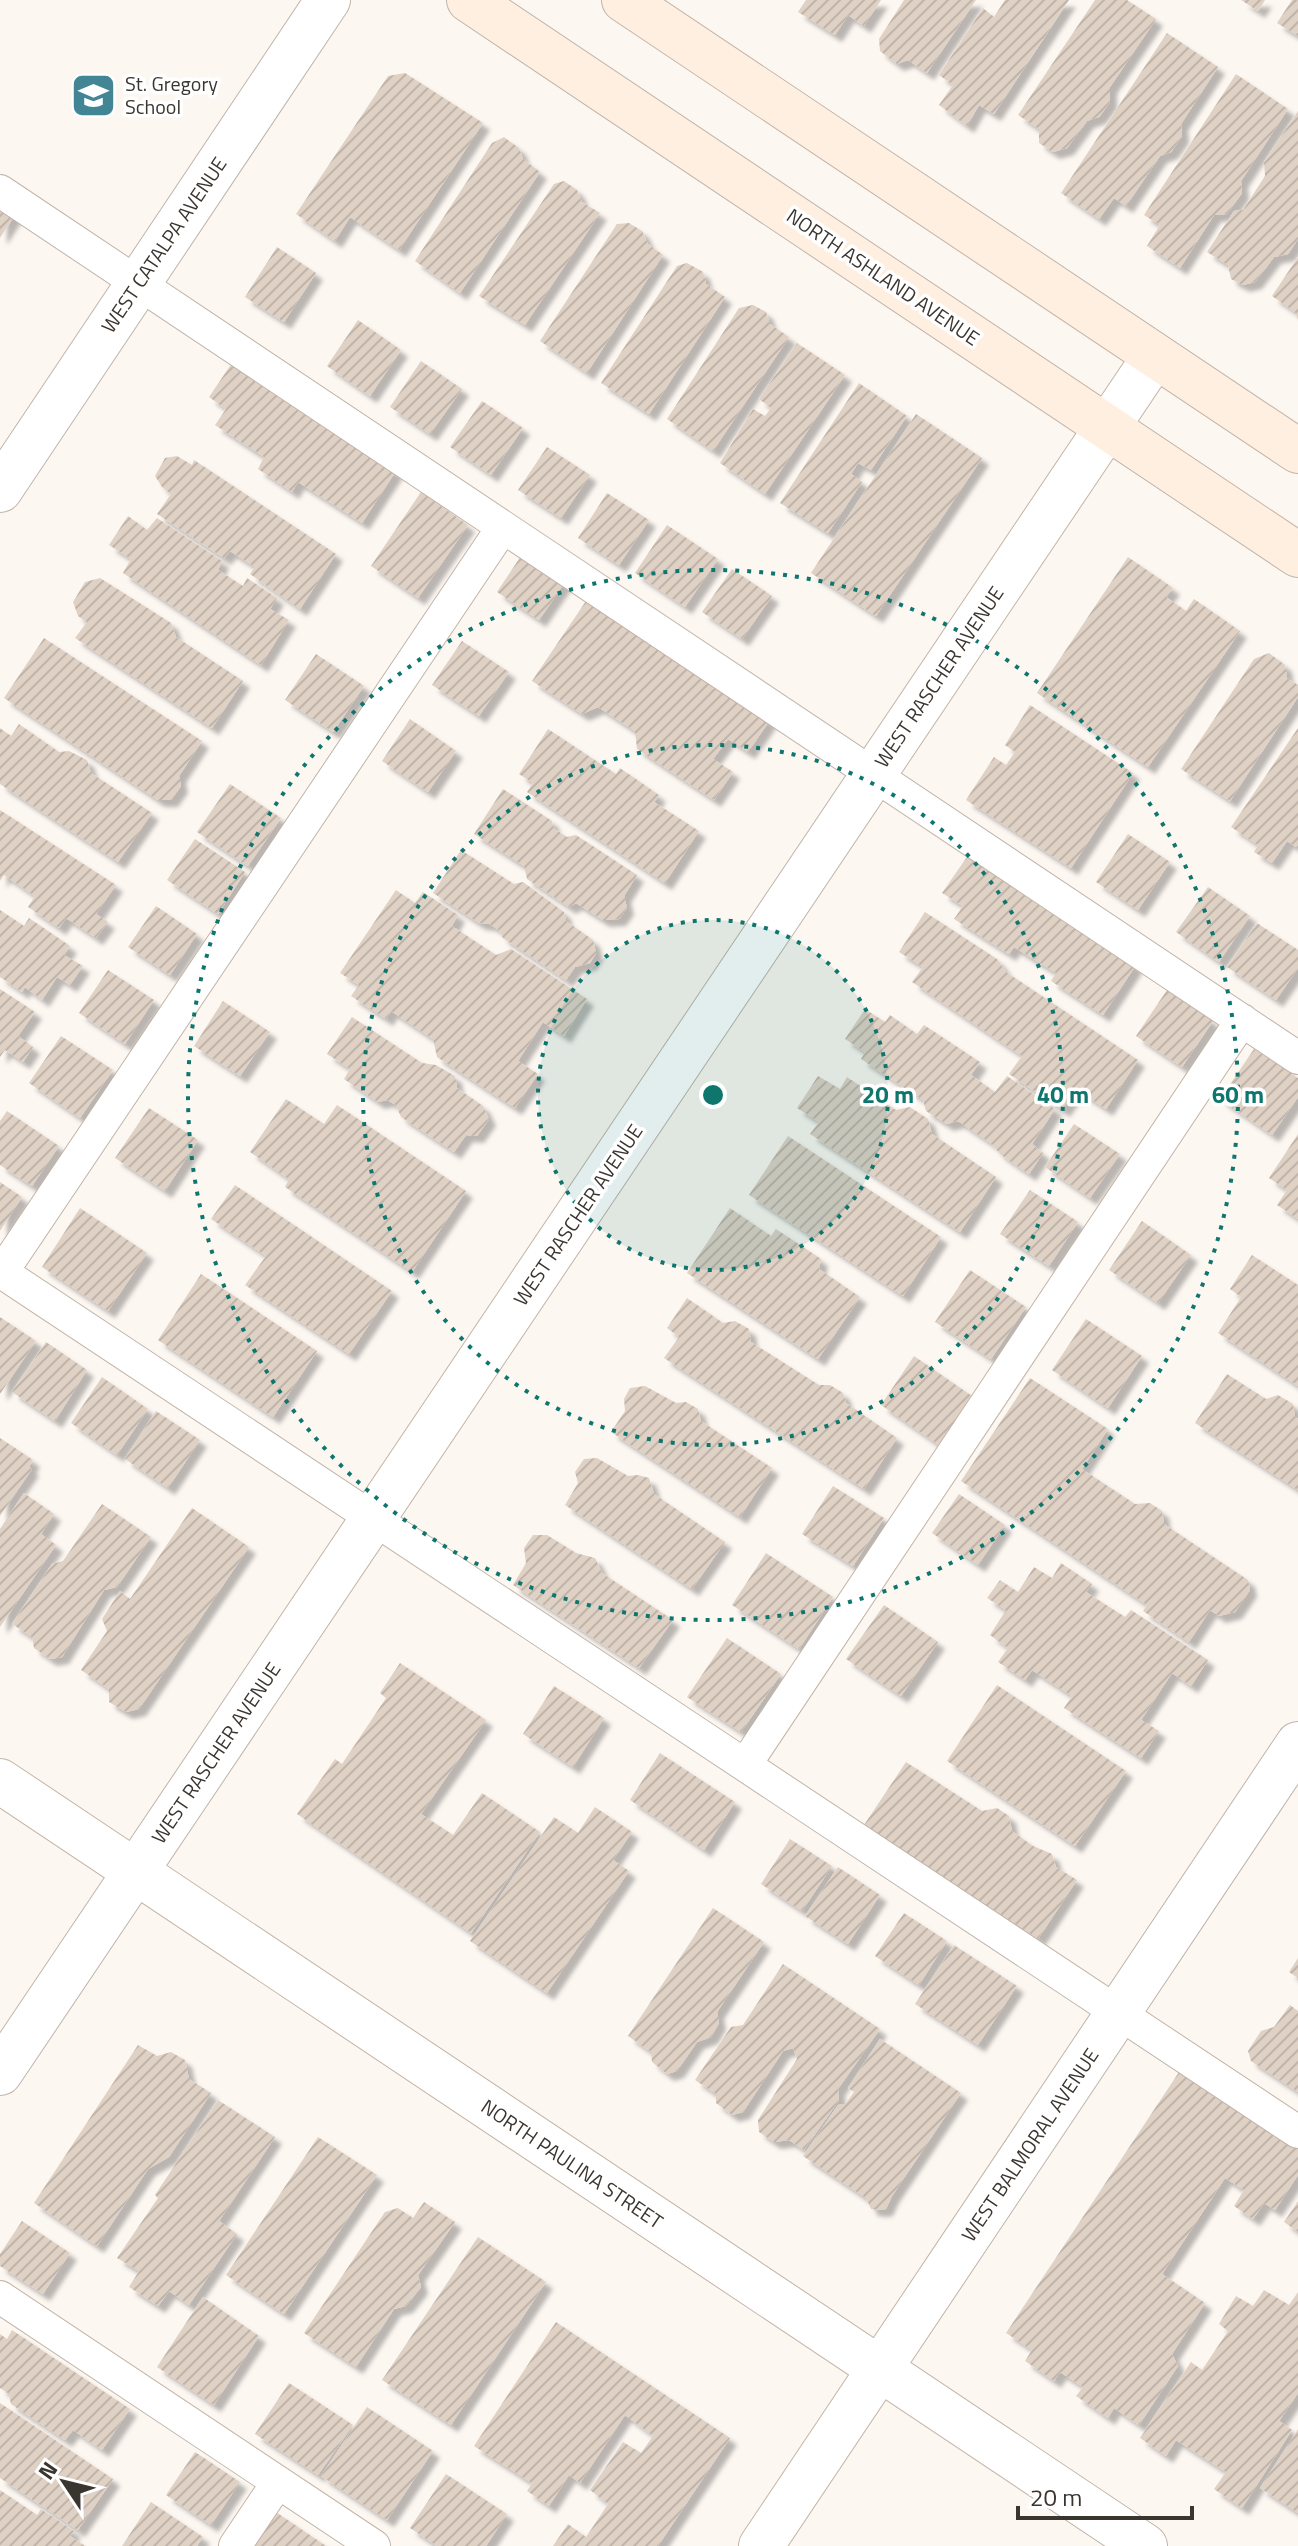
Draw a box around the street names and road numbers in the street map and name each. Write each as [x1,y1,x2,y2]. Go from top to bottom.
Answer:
street label: WEST CATALPA AVENUE [93,150,234,339]
street label: NORTH ASHLAND AVENUE [780,200,986,353]
street label: WEST RASCHER AVENUE [866,580,1011,774]
street label: WEST RASCHER AVENUE [505,1118,650,1312]
street label: WEST RASCHER AVENUE [143,1656,288,1850]
street label: WEST BALMORAL AVENUE [953,2042,1106,2248]
street label: NORTH PAULINA STREET [475,2091,670,2236]

